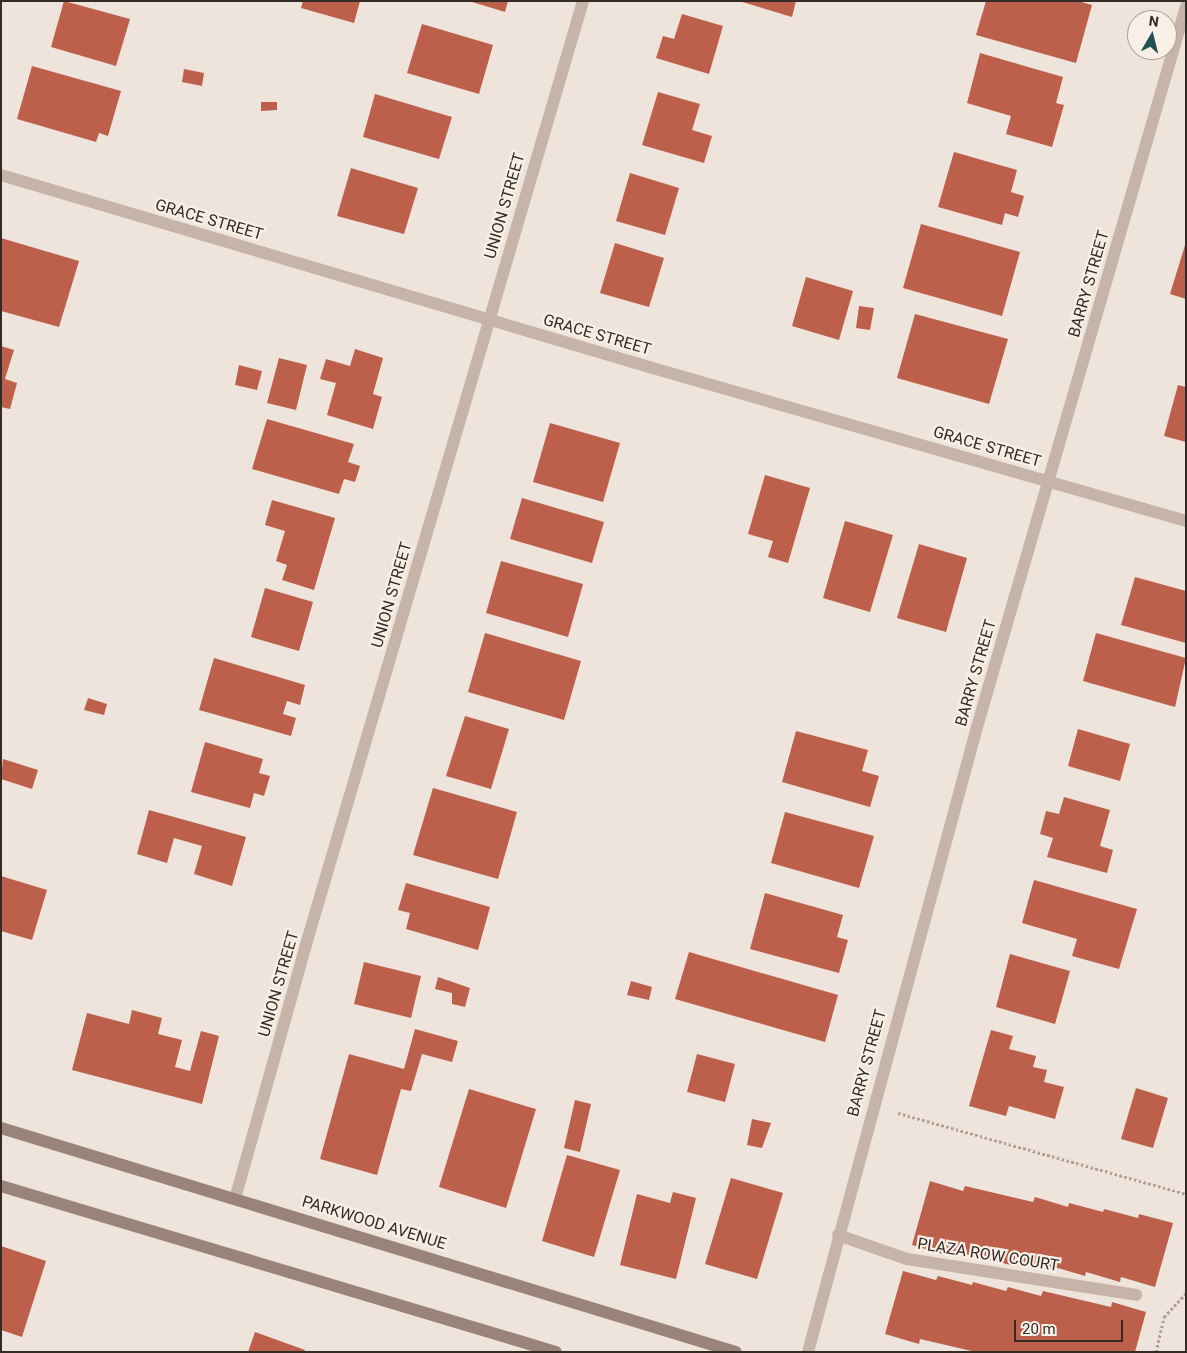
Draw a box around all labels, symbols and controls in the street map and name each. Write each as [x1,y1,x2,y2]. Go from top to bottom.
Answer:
north arrow [1127,10,1177,60]
text: N [1148,13,1160,30]
street label: UNION STREET [481,151,529,261]
street label: GRACE STREET [153,195,265,245]
street label: BARRY STREET [1065,228,1113,340]
street label: GRACE STREET [541,310,653,360]
street label: GRACE STREET [931,422,1043,472]
street label: UNION STREET [368,540,416,650]
street label: BARRY STREET [952,617,1000,729]
street label: UNION STREET [255,929,303,1039]
street label: BARRY STREET [843,1007,891,1119]
street label: PARKWOOD AVENUE [299,1192,449,1254]
street label: PLAZA ROW COURT [916,1234,1060,1276]
scale bar [1017,1310,1126,1342]
text: 20 m [1022,1320,1056,1338]

